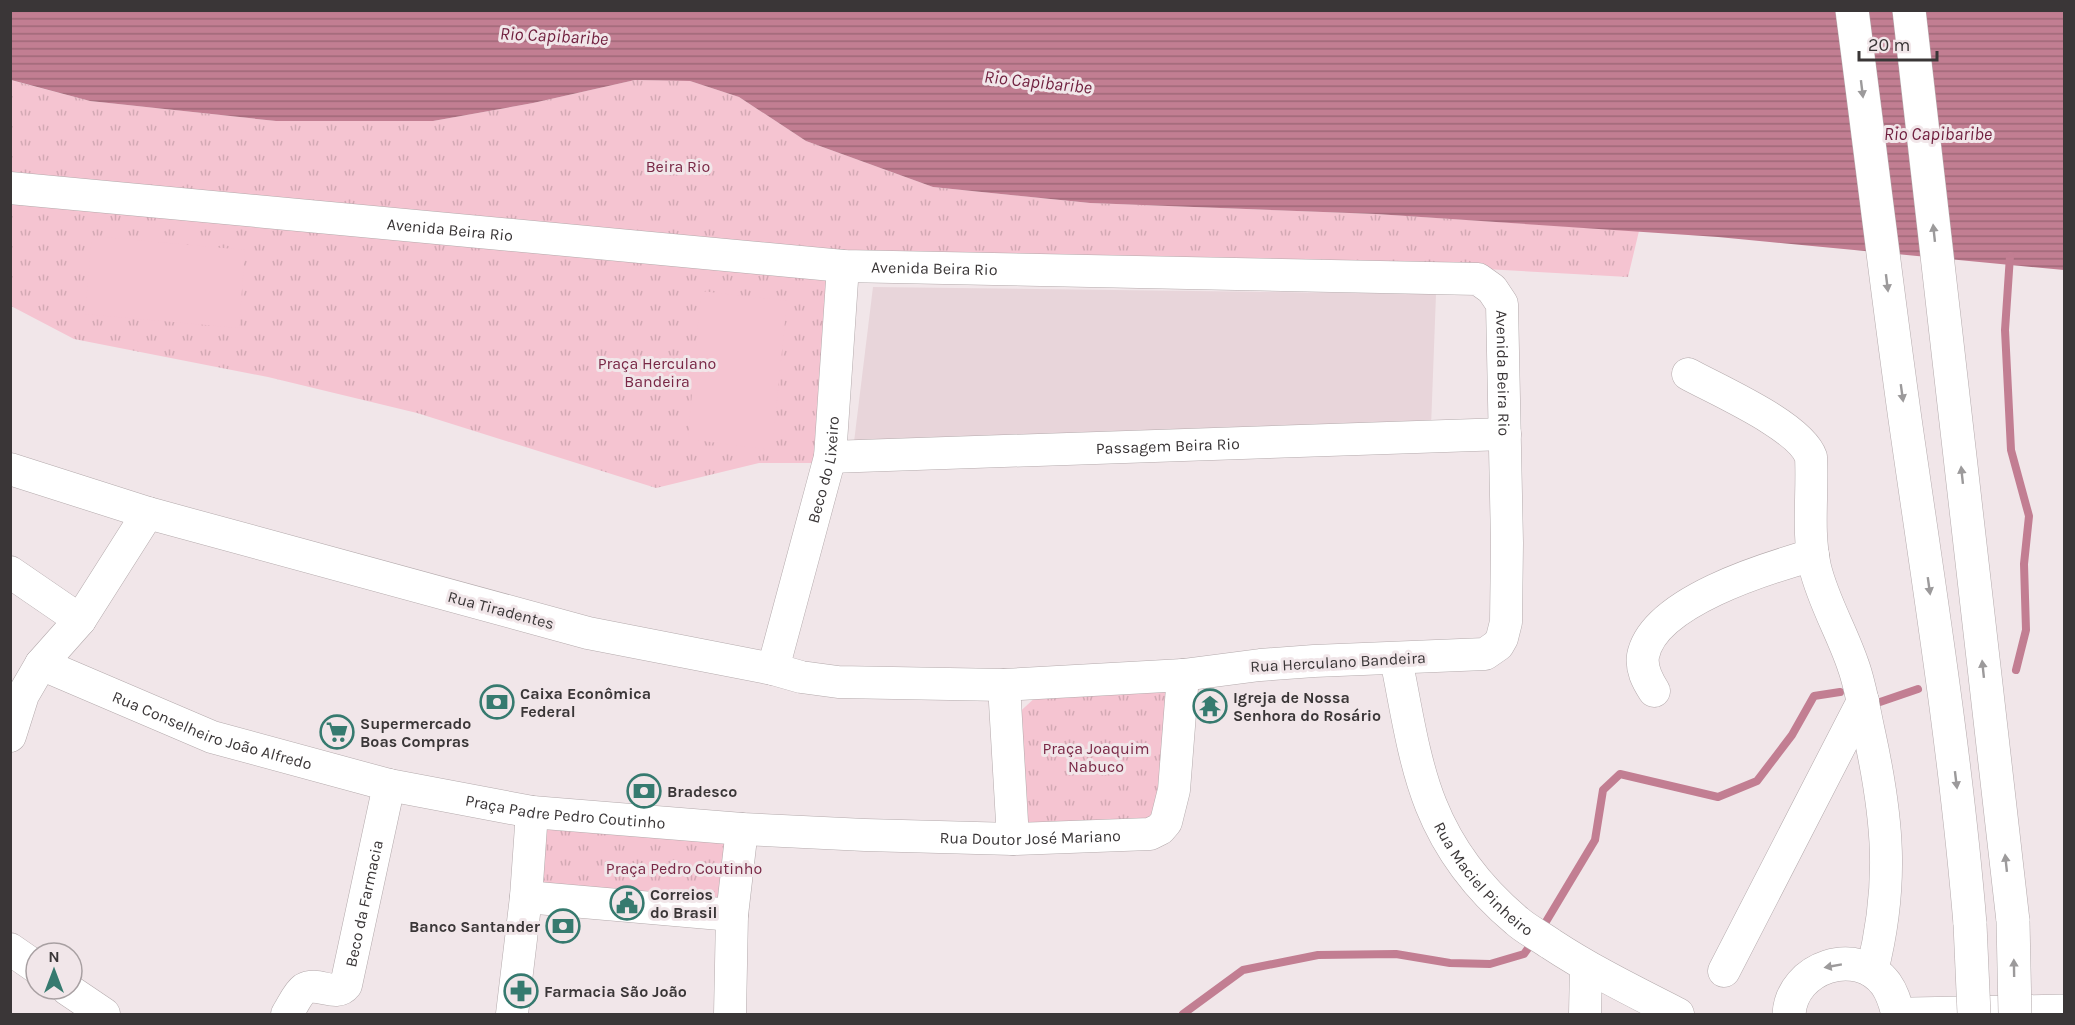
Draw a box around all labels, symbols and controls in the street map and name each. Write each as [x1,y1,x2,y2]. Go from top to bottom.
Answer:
water label: Rio Capibaribe [499,22,609,50]
scale bar [1859,24,1937,62]
text: 20 m [1868,34,1910,56]
water label: Rio Capibaribe [983,65,1093,99]
one-way arrow [1858,80,1867,99]
water label: Rio Capibaribe [1884,123,1992,145]
park label: Beira Rio [646,157,710,176]
street label: Avenida Beira Rio [386,214,514,245]
one-way arrow [1929,223,1939,242]
street label: Avenida Beira Rio [871,257,998,279]
one-way arrow [1882,273,1891,292]
street label: Avenida Beira Rio [1493,310,1514,436]
park label: Praça Herculano Bandeira [598,354,716,391]
one-way arrow [1897,384,1906,403]
street label: Beco do Lixeiro [803,415,842,525]
street label: Passagem Beira Rio [1095,434,1240,457]
one-way arrow [1957,466,1966,485]
one-way arrow [1925,577,1934,596]
street label: Rua Tiradentes [446,587,556,633]
street label: Rua Herculano Bandeira [1250,648,1426,676]
one-way arrow [1979,660,1988,679]
bank icon: Caixa Econômica Federal [479,684,515,720]
place label: Caixa Econômica Federal [520,684,651,721]
street label: Rua Conselheiro João Alfredo [110,686,314,773]
temple icon: Igreja de Nossa Senhora do Rosário [1192,688,1228,724]
place label: Igreja de Nossa Senhora do Rosário [1233,688,1381,725]
supermarket icon: Supermercado Boas Compras [319,714,355,750]
place label: Supermercado Boas Compras [360,714,471,751]
park label: Praça Joaquim Nabuco [1042,739,1150,776]
one-way arrow [1952,770,1961,789]
bank icon: Bradesco [626,773,662,809]
place label: Bradesco [667,782,737,801]
street label: Praça Padre Pedro Coutinho [464,790,666,832]
street label: Rua Maciel Pinheiro [1430,818,1537,940]
street label: Rua Doutor José Mariano [939,826,1121,849]
street label: Beco da Farmacia [341,838,386,969]
one-way arrow [2002,853,2011,872]
park label: Praça Pedro Coutinho [606,859,762,878]
public building icon: Correios do Brasil [609,885,645,921]
place label: Correios do Brasil [650,885,718,922]
bank icon: Banco Santander [545,908,581,944]
place label: Banco Santander [409,917,541,936]
north arrow [24,941,84,1001]
text: N [48,947,60,966]
one-way arrow [2009,958,2019,977]
one-way arrow [1823,962,1842,971]
pharmacy icon: Farmacia São João [503,973,539,1009]
place label: Farmacia São João [544,982,687,1001]

